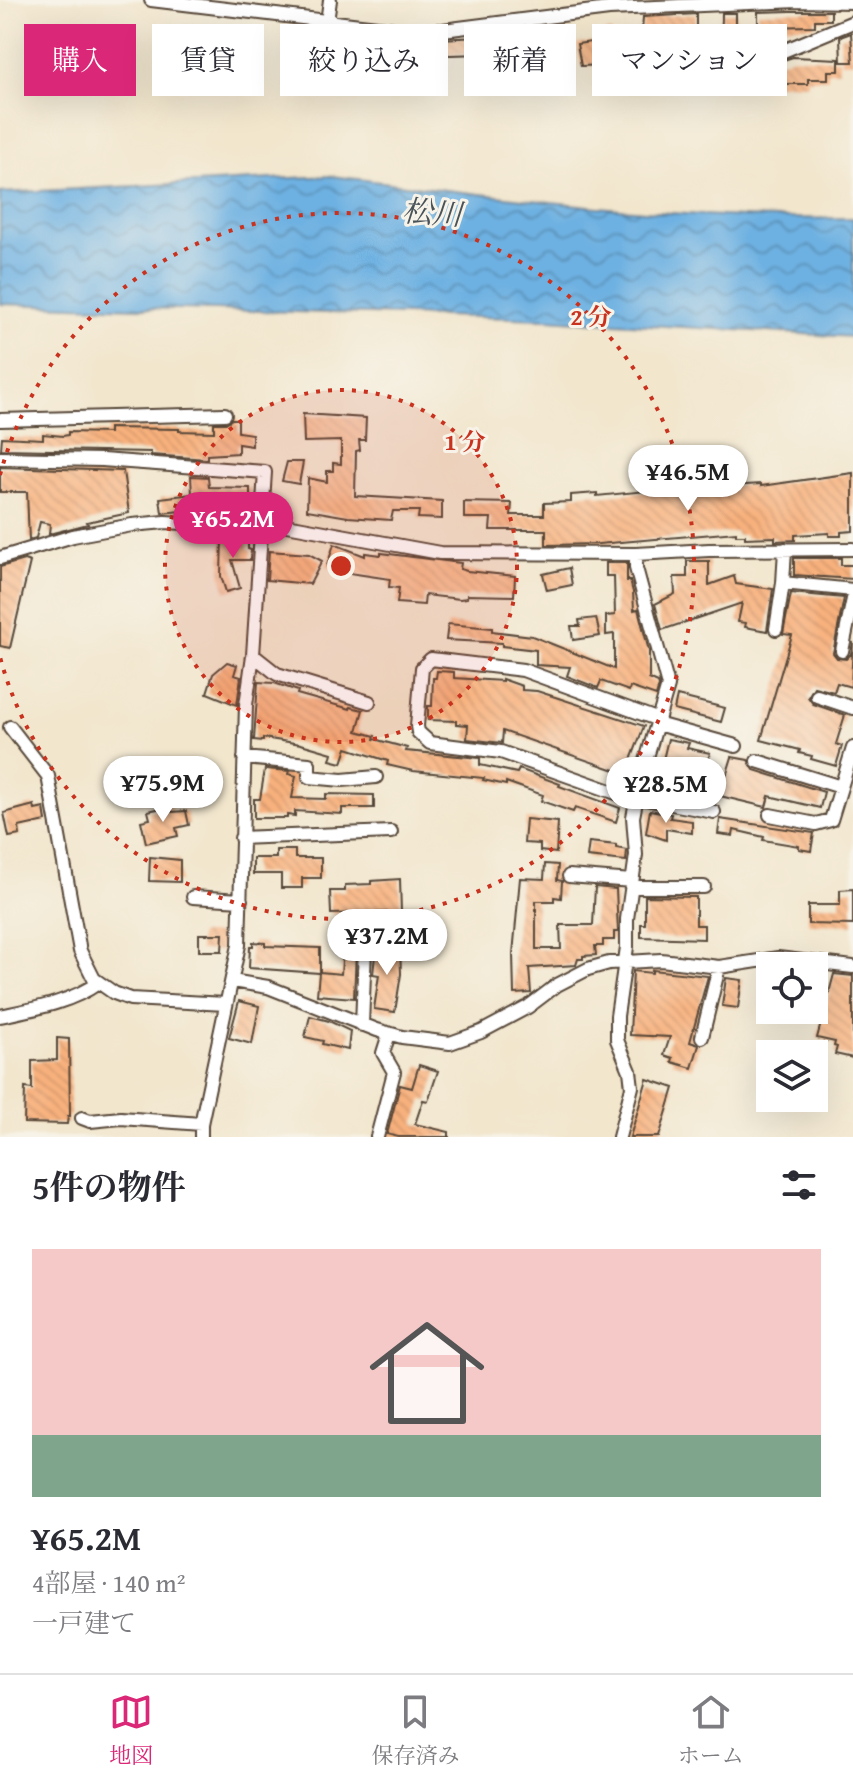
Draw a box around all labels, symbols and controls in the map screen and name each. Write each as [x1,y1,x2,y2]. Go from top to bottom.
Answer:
chip: 購入 [24,24,136,96]
chip: 賃貸 [152,24,264,96]
chip: 絞り込み [280,24,448,96]
chip: 新着 [464,24,576,96]
chip: マンション [592,24,787,96]
water label: 松川 [401,188,467,236]
text: 2 分 [570,299,612,334]
text: 1 分 [444,424,486,459]
pin: ¥46.5M [623,445,753,513]
text: ¥46.5M [646,451,730,490]
pin: ¥65.2M [168,492,298,560]
text: ¥65.2M [191,498,275,537]
centre of rings [327,552,355,580]
pin: ¥75.9M [98,756,228,824]
pin: ¥28.5M [601,757,731,825]
text: ¥75.9M [121,762,205,801]
text: ¥28.5M [624,763,708,802]
pin: ¥37.2M [322,909,452,977]
text: ¥37.2M [345,915,429,954]
map controls [756,952,828,1112]
button: locate [756,952,828,1024]
button: layers [756,1040,828,1112]
text: 5件の物件 [32,1162,186,1211]
icon: filters [777,1163,821,1207]
icon: home [355,1301,499,1445]
text: ¥65.2M [32,1513,141,1562]
text: 4部屋 · 140 m² [32,1563,186,1602]
text: 一戸建て [32,1603,136,1642]
tab: 地図 [109,1690,153,1771]
tab: 保存済み [371,1690,460,1771]
tab: ホーム [678,1690,744,1771]

